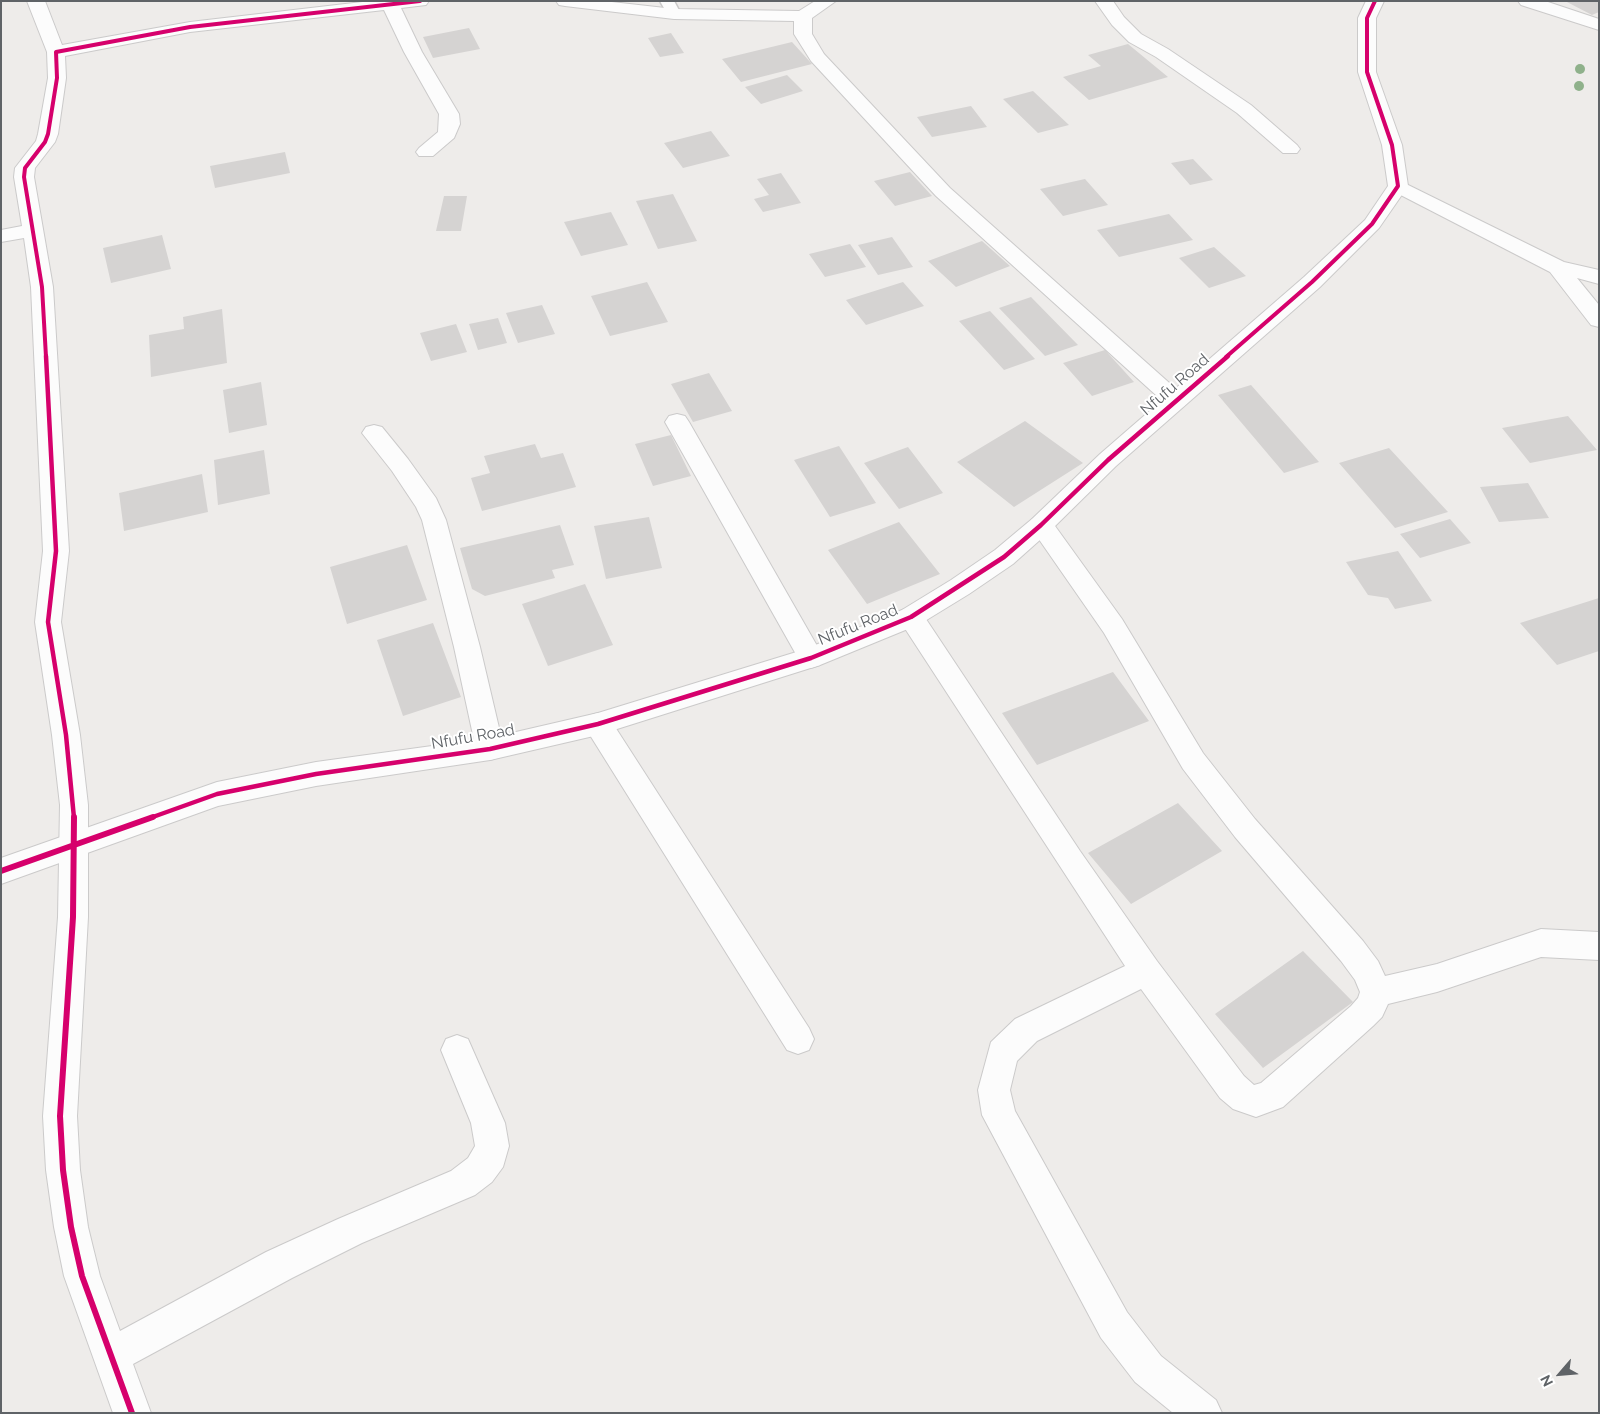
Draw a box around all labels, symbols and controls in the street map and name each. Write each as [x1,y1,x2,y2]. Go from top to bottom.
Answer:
street label: Nfufu Road [1137,350,1213,420]
street label: Nfufu Road [815,600,901,650]
street label: Nfufu Road [430,720,516,754]
north arrow [1535,1349,1585,1399]
text: N [1537,1372,1556,1389]

